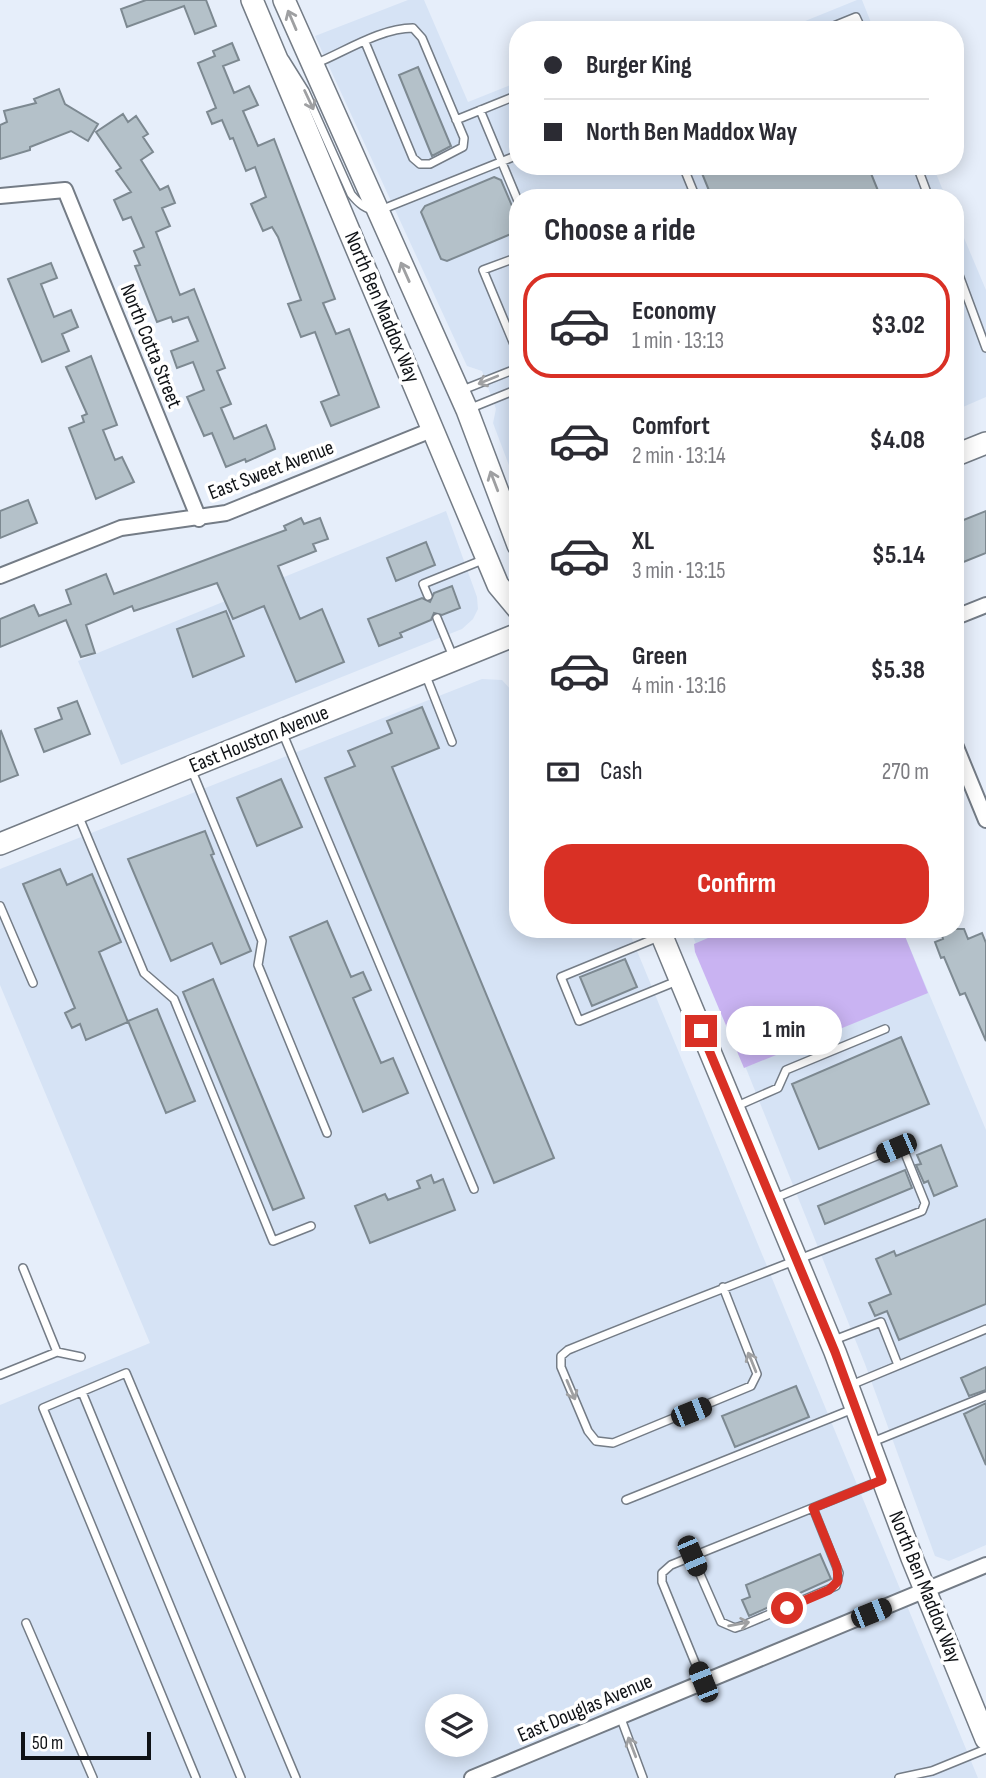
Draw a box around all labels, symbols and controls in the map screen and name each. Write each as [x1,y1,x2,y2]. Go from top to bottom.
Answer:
one-way arrow [285,9,298,31]
text: Burger King [586,50,692,81]
one-way arrow [303,89,316,111]
text: North Ben Maddox Way [586,117,797,148]
text: Choose a ride [544,211,696,250]
street label: North Ben Maddox Way [339,228,425,386]
one-way arrow [398,262,411,283]
street label: North Cotta Street [115,280,187,412]
icon: car [548,294,611,357]
text: Economy [632,296,716,327]
text: $3.02 [871,310,925,341]
text: 1 min · 13:13 [632,327,724,355]
one-way arrow [478,374,500,387]
icon: car [548,409,611,472]
text: Comfort [632,411,710,442]
text: $4.08 [870,425,925,456]
street label: East Sweet Avenue [205,435,337,505]
text: 2 min · 13:14 [632,442,726,470]
one-way arrow [487,471,499,493]
icon: car [548,524,611,587]
text: XL [632,526,654,557]
text: $5.14 [872,540,925,571]
text: 3 min · 13:15 [632,557,725,585]
icon: car [548,639,611,702]
text: Green [632,641,687,672]
text: $5.38 [870,655,925,686]
text: 4 min · 13:16 [632,672,726,700]
street label: East Houston Avenue [186,700,332,778]
icon: cash [544,753,582,791]
text: Cash [600,756,643,787]
text: 270 m [882,758,929,786]
button: Confirm [544,844,929,924]
callout: 1 min [726,1006,841,1056]
route end [685,1015,717,1047]
text: 1 min [763,1016,805,1044]
car [873,1130,920,1166]
one-way arrow [745,1352,758,1373]
one-way arrow [565,1378,578,1400]
car [668,1394,715,1430]
street label: North Ben Maddox Way [883,1507,967,1667]
car [675,1533,710,1579]
route start [771,1592,803,1624]
car [848,1595,895,1631]
one-way arrow [728,1617,750,1630]
car [686,1659,721,1705]
street label: East Douglas Avenue [514,1668,656,1748]
map controls [425,1694,488,1757]
button: layers [425,1694,488,1757]
scale bar [21,1729,150,1761]
text: 50 m [32,1732,63,1755]
one-way arrow [624,1737,637,1759]

